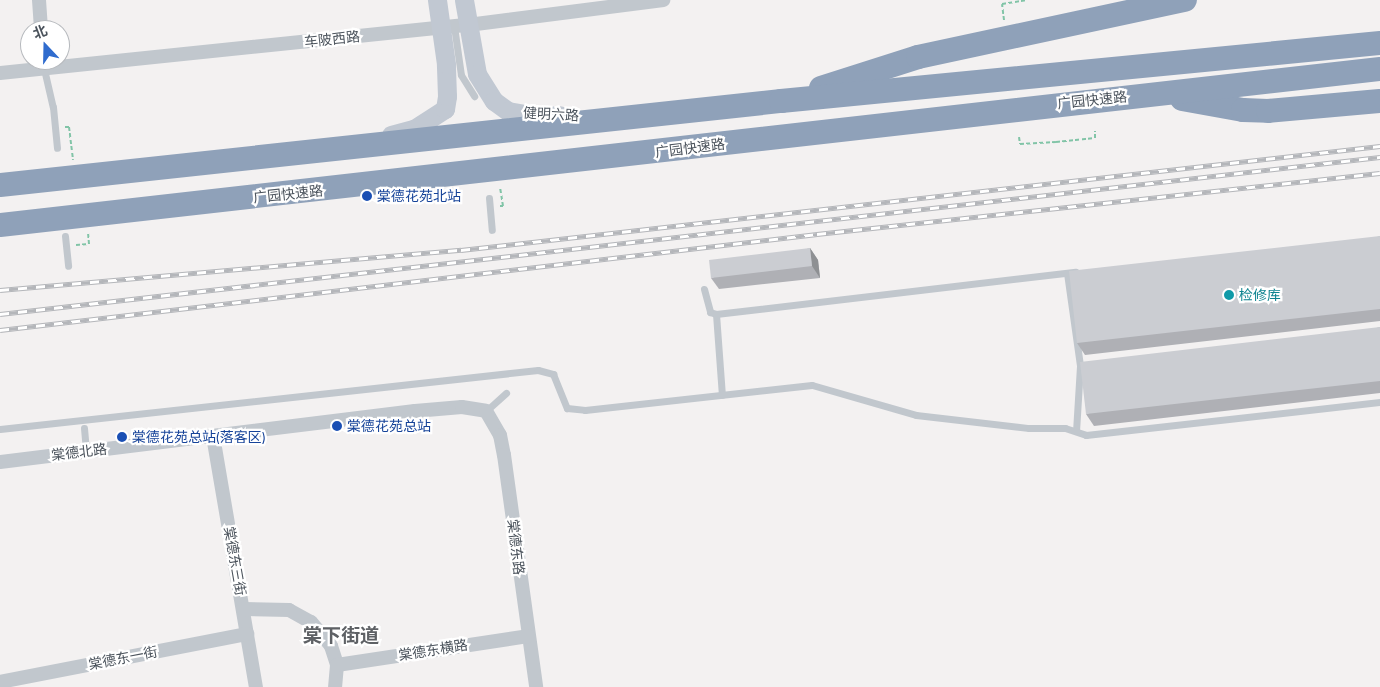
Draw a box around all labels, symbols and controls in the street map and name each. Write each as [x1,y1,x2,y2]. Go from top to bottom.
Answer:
text: 北 [30,19,50,44]
north arrow [20,20,70,70]
street label: 车陂西路 [303,28,361,50]
street label: 广园快速路 [1056,88,1128,112]
street label: 健明六路 [523,104,579,124]
street label: 广园快速路 [654,135,726,161]
street label: 广园快速路 [252,182,324,206]
place label: 棠德花苑北站 [377,188,461,204]
marker: 棠德花苑北站 [361,190,373,202]
place label: 检修库 [1239,287,1281,303]
marker: 检修库 [1223,289,1235,301]
place label: 棠德花苑总站 [347,418,431,434]
marker: 棠德花苑总站 [331,420,343,432]
place label: 棠德花苑总站(落客区) [132,429,265,445]
marker: 棠德花苑总站(落客区) [116,431,128,443]
street label: 棠德北路 [50,440,108,464]
street label: 棠德东路 [504,518,528,576]
street label: 棠德东三街 [221,525,249,597]
district label: 棠下街道 [303,624,379,646]
street label: 棠德东横路 [397,636,469,664]
street label: 棠德东一街 [87,643,159,673]

